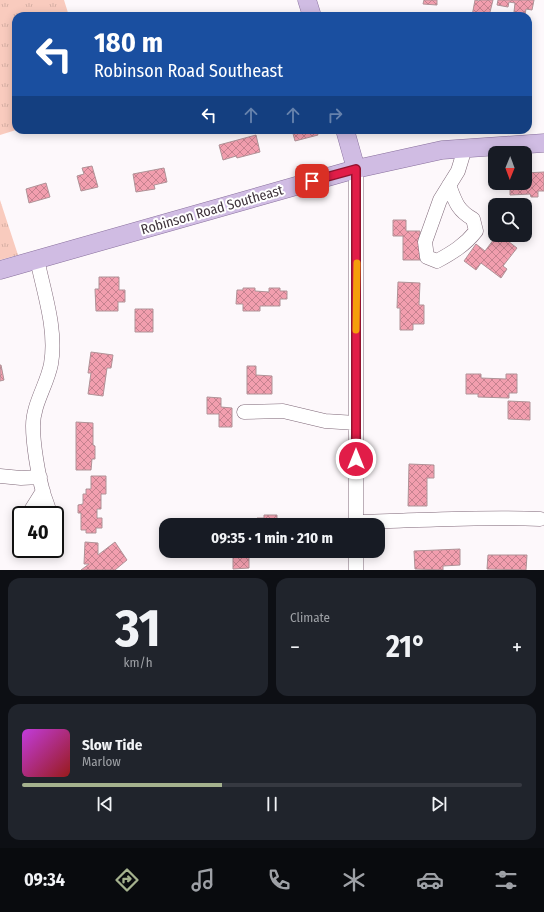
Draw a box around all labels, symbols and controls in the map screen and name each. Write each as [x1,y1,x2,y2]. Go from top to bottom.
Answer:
text: 180 m [94,26,163,59]
icon: left [28,28,80,80]
text: Robinson Road Southeast [94,60,283,82]
icon: left [198,104,220,126]
icon: ahead [240,104,262,126]
icon: ahead [282,104,304,126]
icon: right [324,104,346,126]
north arrow [488,146,532,190]
map controls [488,146,532,242]
pin [295,164,329,198]
icon: arrive [301,170,323,192]
street label: Robinson Road Southeast [139,181,285,238]
button: search [488,198,532,242]
position arrow [335,438,377,480]
speed limit sign: 40 [12,506,64,558]
text: 09:35 · 1 min · 210 m [211,529,333,547]
text: 31 [115,597,161,660]
text: Climate [290,610,330,625]
text: 21° [386,629,426,665]
text: − [290,634,300,661]
text: + [512,634,522,661]
text: km/h [124,655,153,670]
text: Slow Tide [82,736,142,754]
text: Marlow [82,754,121,769]
icon: previous [94,793,116,815]
icon: pause [261,793,283,815]
icon: next [428,793,450,815]
icon: directions [113,866,141,894]
icon: music [189,866,217,894]
icon: phone [265,866,293,894]
icon: climate [340,866,368,894]
icon: car [416,866,444,894]
icon: filters [492,866,520,894]
text: 09:34 [24,869,65,891]

